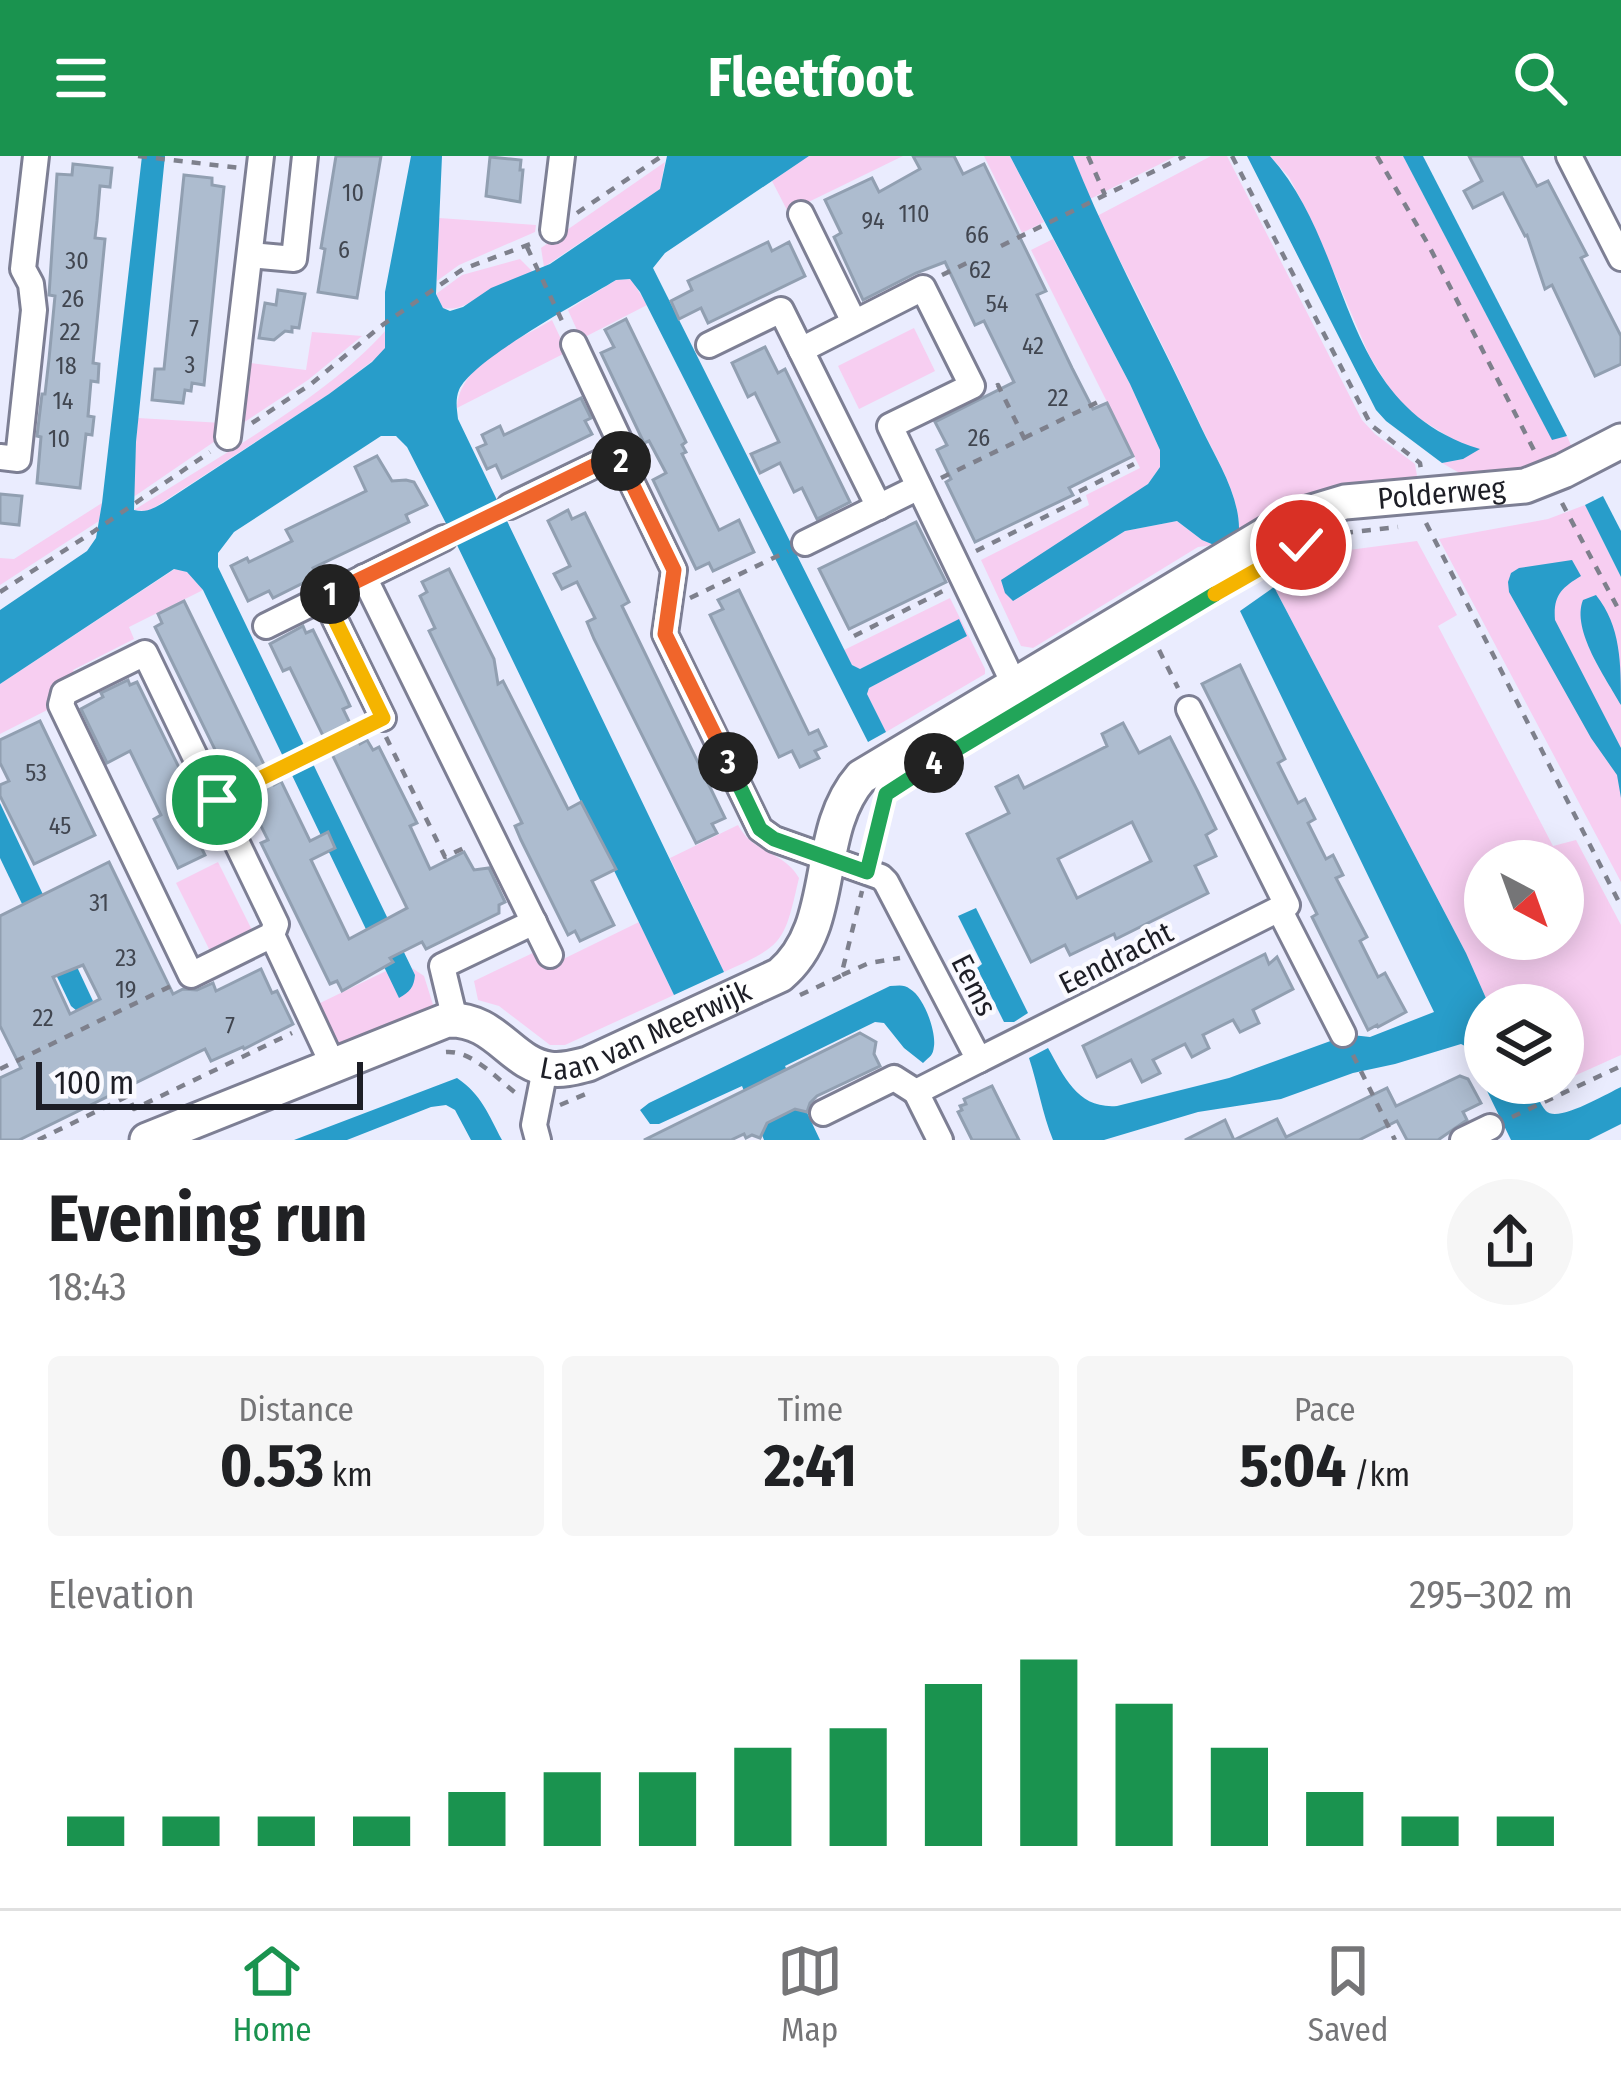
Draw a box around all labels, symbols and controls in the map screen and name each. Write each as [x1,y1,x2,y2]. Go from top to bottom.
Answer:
icon: menu [48,45,114,111]
icon: search [1507,45,1573,111]
text: Fleetfoot [708,46,913,110]
house number: 10 [342,179,364,207]
house number: 110 [899,200,929,228]
house number: 94 [861,207,885,235]
house number: 66 [965,221,989,249]
house number: 6 [338,236,350,264]
house number: 30 [65,247,89,275]
house number: 62 [969,256,991,284]
house number: 26 [62,285,84,313]
house number: 54 [986,290,1008,318]
house number: 7 [189,315,199,343]
house number: 22 [59,318,81,346]
house number: 42 [1022,332,1044,360]
house number: 3 [185,351,195,379]
house number: 18 [55,352,77,380]
house number: 22 [1047,384,1069,412]
house number: 14 [53,387,73,415]
house number: 26 [968,424,990,452]
house number: 10 [48,425,70,453]
pin: 2 [591,431,651,491]
text: 2 [613,441,629,481]
street label: Polderweg [1376,470,1508,517]
pin [1250,494,1352,596]
icon: check [1268,512,1334,578]
pin: 1 [300,564,360,624]
text: 1 [323,574,337,614]
pin: 3 [698,732,758,792]
pin: 4 [904,733,964,793]
text: 3 [720,742,736,782]
text: 4 [926,743,942,783]
pin [166,749,268,851]
house number: 53 [25,759,47,787]
icon: arrive [184,767,250,833]
house number: 45 [49,812,71,840]
north arrow [1464,840,1584,960]
map controls [1464,840,1584,1104]
house number: 31 [89,889,109,917]
street label: Eendracht [1053,914,1179,1002]
house number: 23 [115,944,137,972]
street label: Eems [943,948,1005,1022]
street label: Laan van Meerwijk [537,973,757,1088]
house number: 19 [115,976,137,1004]
button: layers [1464,984,1584,1104]
house number: 22 [32,1004,54,1032]
house number: 7 [225,1012,235,1040]
scale bar [36,1056,363,1109]
text: 100 m [54,1063,134,1103]
text: Evening run [48,1179,368,1258]
button: share [1447,1179,1573,1305]
text: 18:43 [48,1264,127,1310]
text: Distance [238,1390,354,1430]
text: Time [778,1390,843,1430]
text: Pace [1294,1390,1356,1430]
text: 0.53 [220,1430,324,1502]
text: 2:41 [764,1430,857,1502]
text: 5:04 [1239,1430,1346,1502]
text: km [324,1455,373,1495]
text: /km [1346,1455,1410,1495]
text: Elevation [48,1572,195,1618]
text: 295–302 m [1409,1572,1573,1618]
tab: Home [233,1938,312,2050]
tab: Map [777,1938,843,2050]
tab: Saved [1308,1938,1388,2050]

